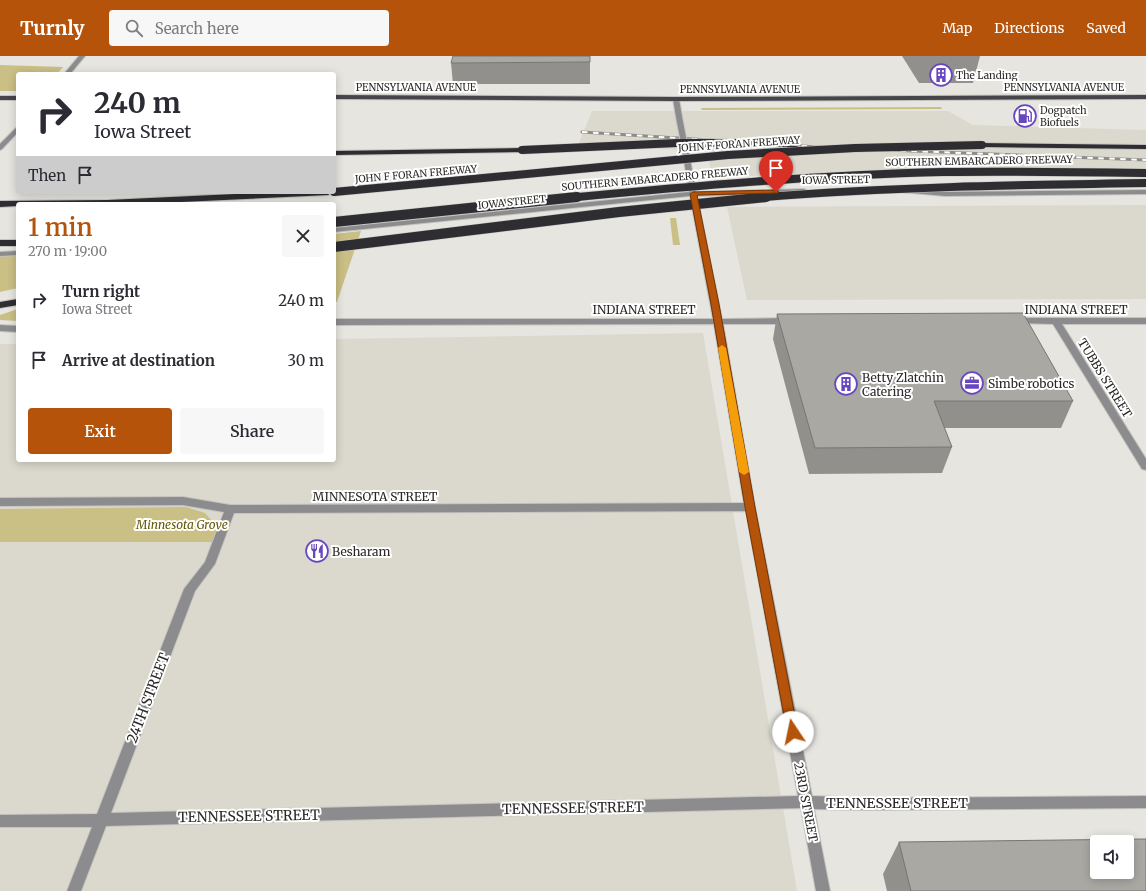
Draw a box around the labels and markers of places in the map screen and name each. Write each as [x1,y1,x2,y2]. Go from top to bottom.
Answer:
building icon: The Landing [928,62,954,88]
place label: The Landing [956,69,1018,82]
fuel station icon: Dogpatch Biofuels [1012,103,1038,129]
place label: Dogpatch Biofuels [1040,104,1087,129]
pin [759,151,793,192]
place label: Betty Zlatchin Catering [862,370,944,399]
office icon: Simbe robotics [959,370,985,396]
building icon: Betty Zlatchin Catering [833,371,859,397]
place label: Simbe robotics [988,376,1074,391]
restaurant icon: Besharam [304,538,330,564]
place label: Besharam [332,544,390,559]

